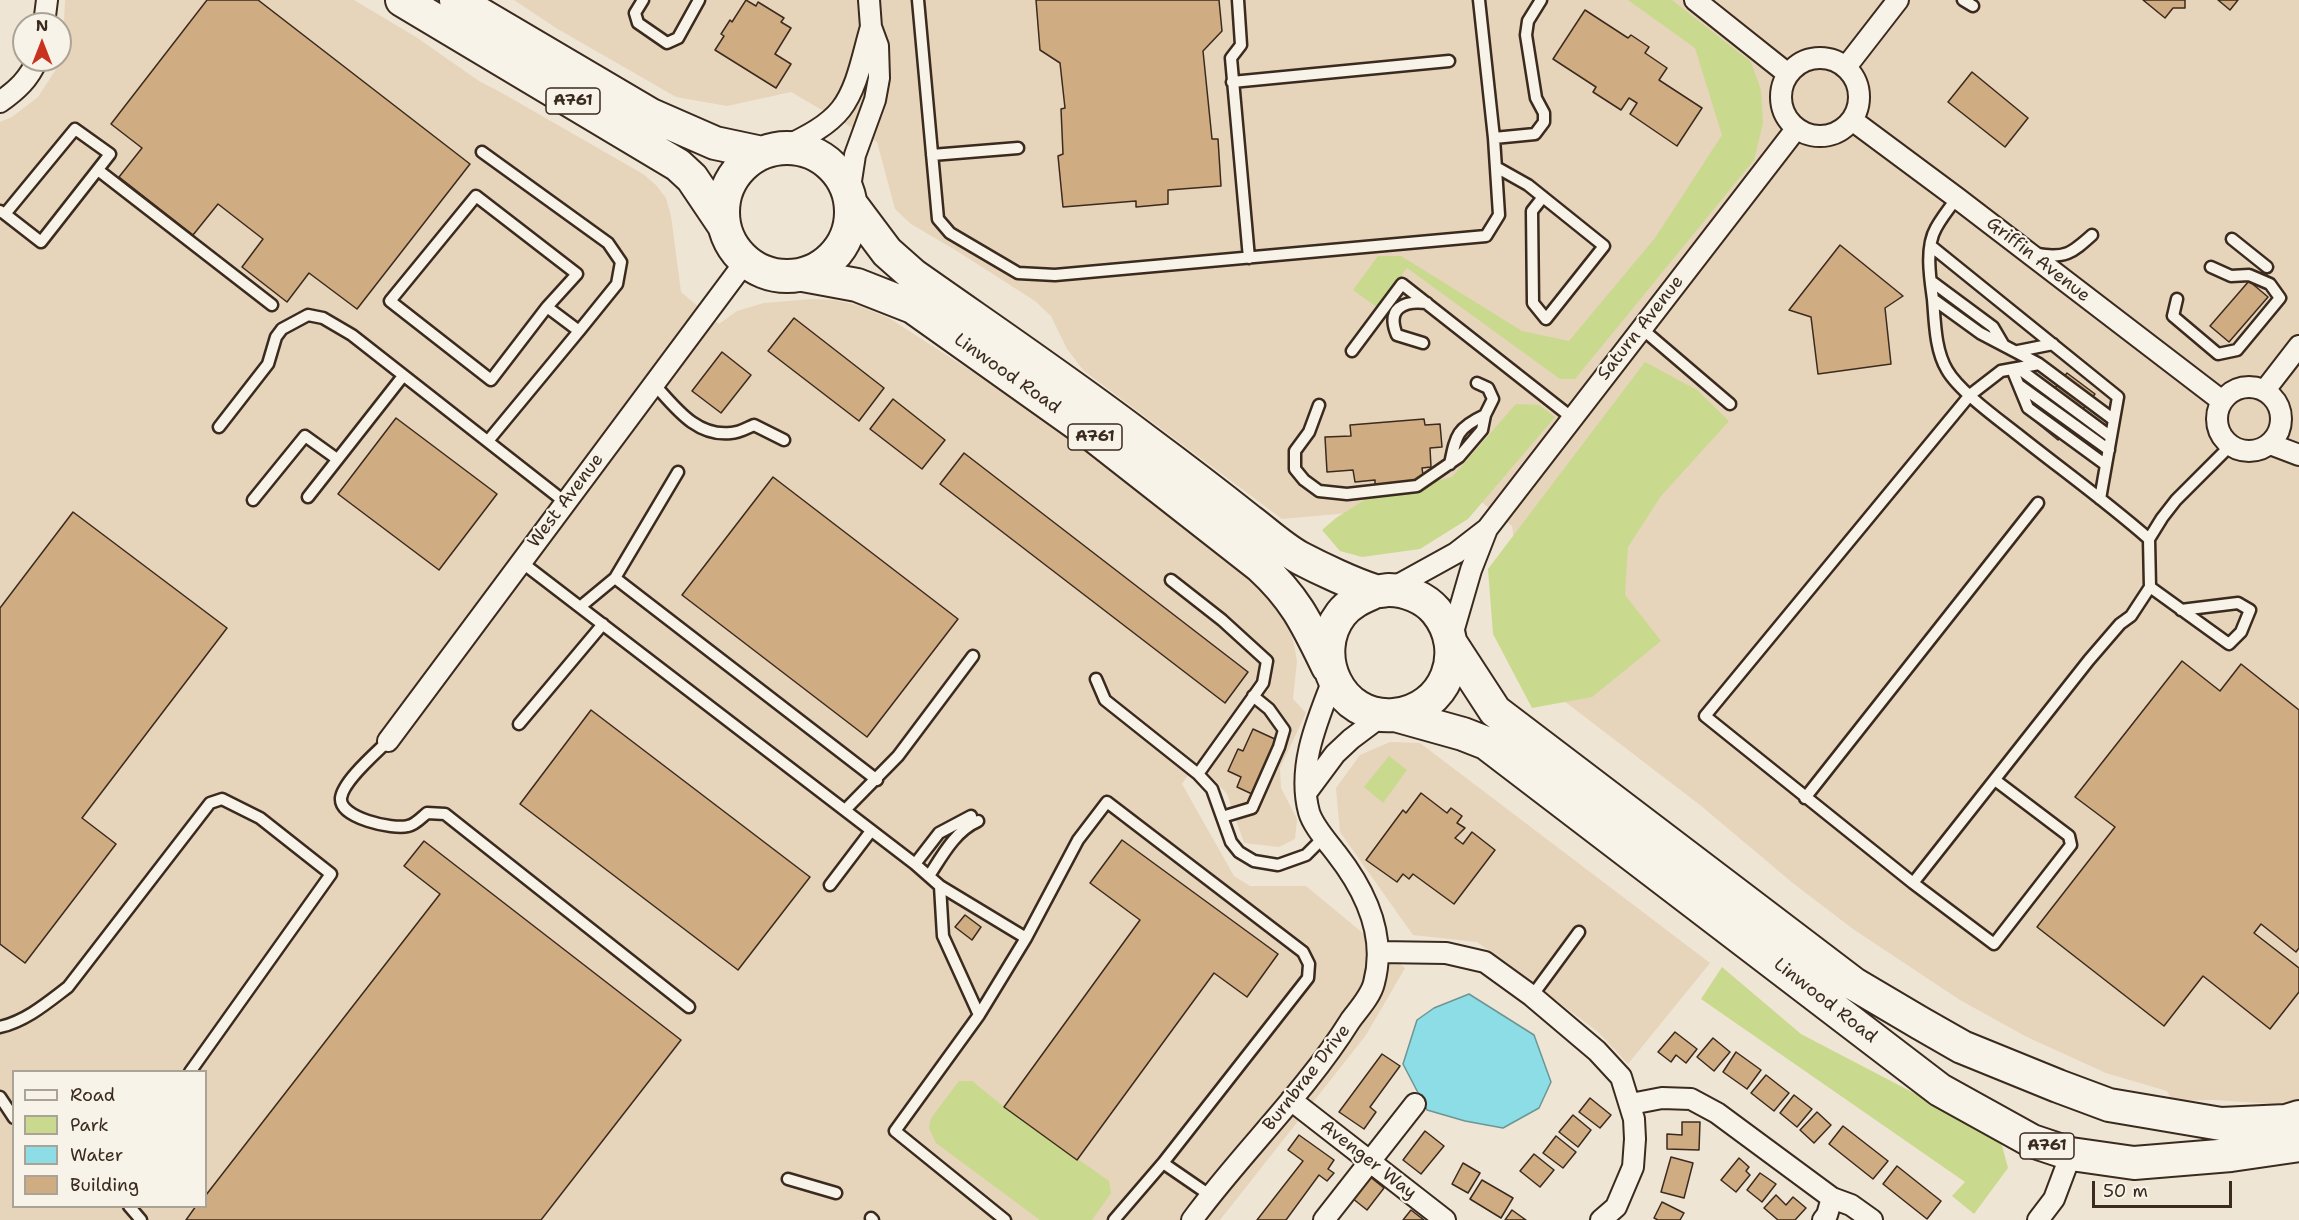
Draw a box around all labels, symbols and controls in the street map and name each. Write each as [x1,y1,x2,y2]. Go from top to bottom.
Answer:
north arrow [12,12,72,72]
text: N [36,15,48,36]
road number: A761 [546,88,600,114]
street label: Griffin Avenue [1982,213,2094,307]
street label: Saturn Avenue [1593,271,1689,385]
street label: Linwood Road [950,329,1064,419]
road number: A761 [1068,424,1122,450]
street label: West Avenue [523,450,609,552]
street label: Linwood Road [1769,954,1881,1048]
street label: Burnbrae Drive [1259,1020,1355,1136]
legend [12,1070,207,1208]
text: Road [70,1083,115,1107]
text: Park [70,1113,109,1137]
street label: Avenger Way [1316,1116,1420,1204]
road number: A761 [2020,1133,2074,1159]
text: Water [70,1143,123,1167]
scale bar [2095,1169,2234,1207]
text: Building [70,1173,139,1197]
text: 50 m [2103,1179,2148,1203]

